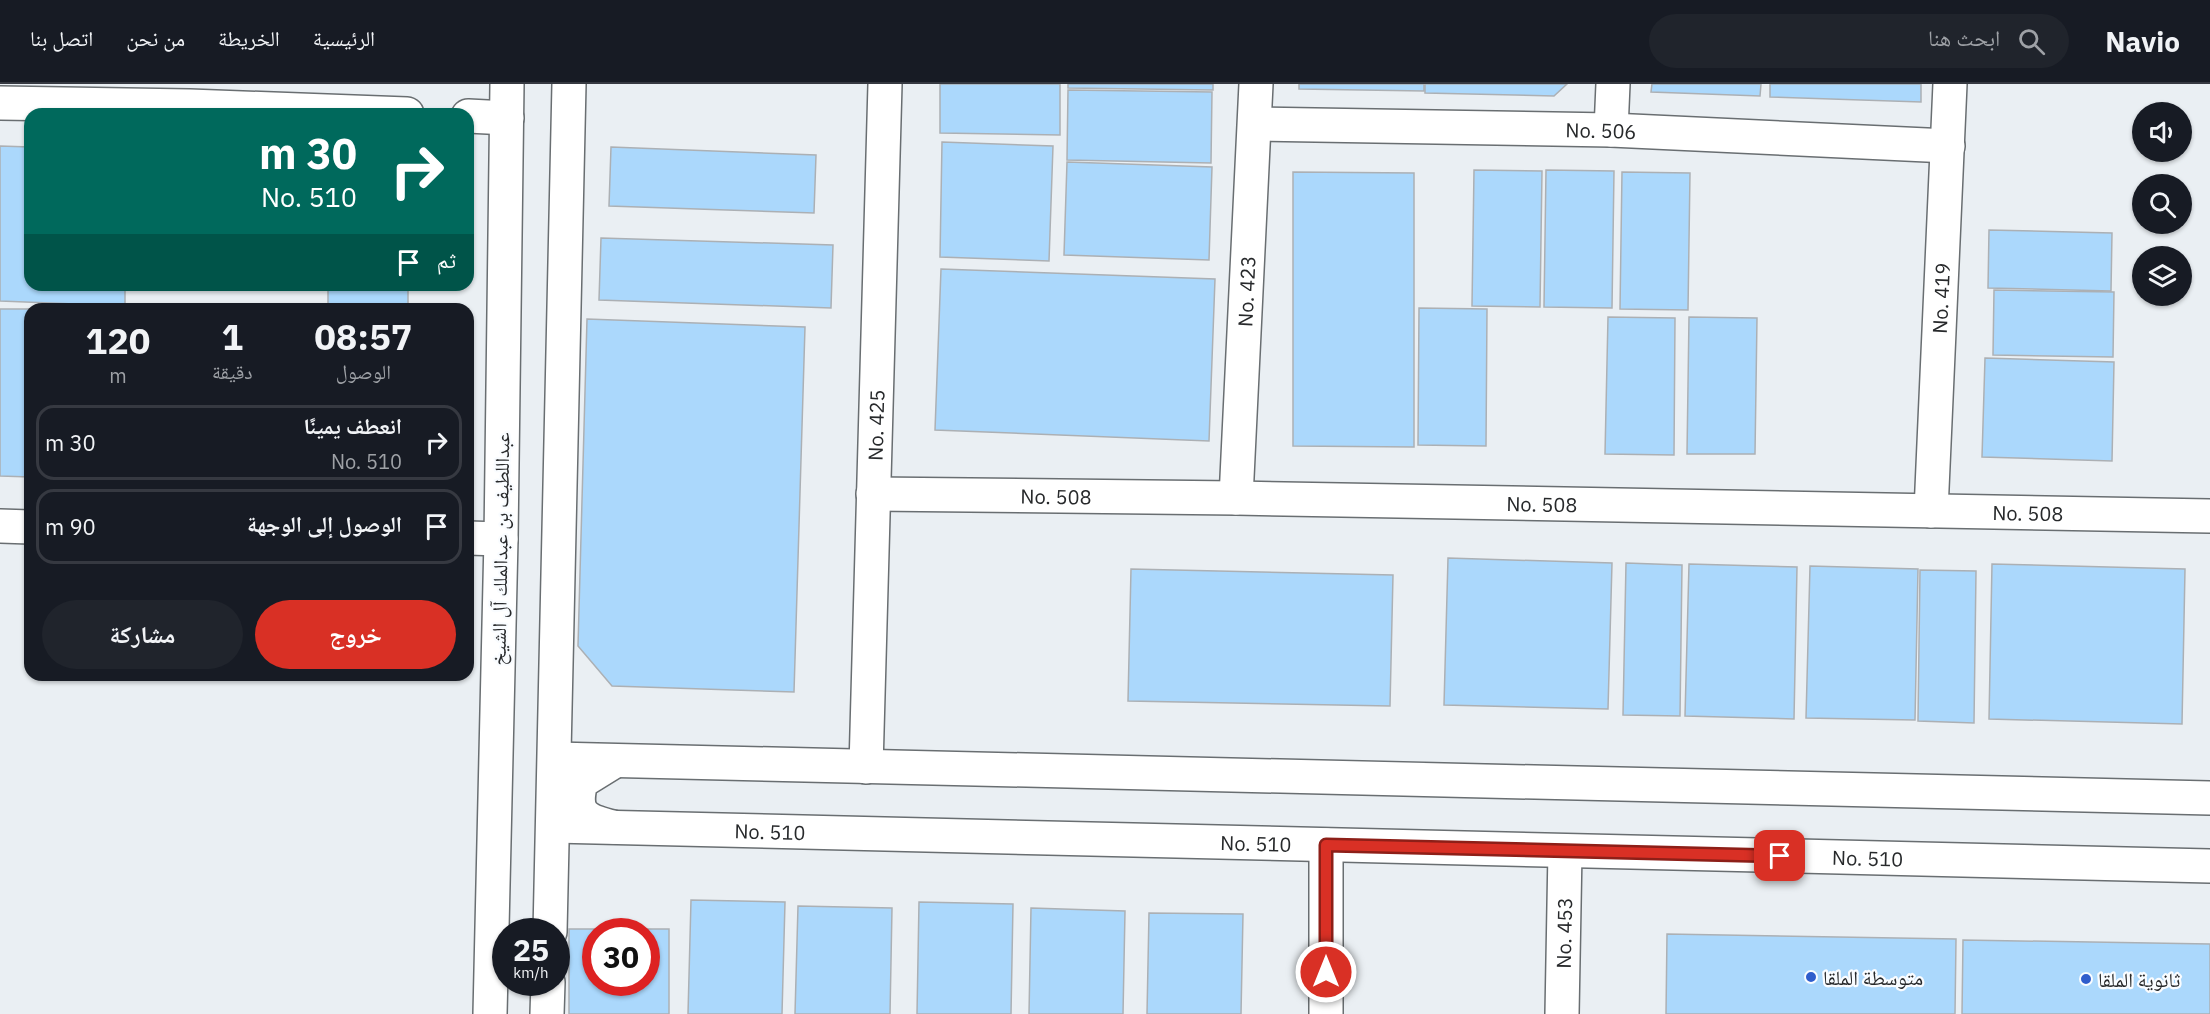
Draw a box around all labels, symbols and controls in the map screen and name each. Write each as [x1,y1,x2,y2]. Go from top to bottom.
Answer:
search box [1649,14,2069,68]
text: ابحث هنا [1928,23,2000,52]
text: Navio [2105,23,2180,60]
text: اتصل بنا [30,24,93,52]
text: من نحن [126,24,185,52]
text: الخريطة [218,24,280,52]
text: الرئيسية [313,24,375,52]
icon: search [2015,25,2048,58]
map controls [2132,102,2192,306]
button: sound [2132,102,2192,162]
street label: No. 506 [1565,116,1637,145]
text: 30 m [259,126,357,181]
icon: right [378,132,456,210]
button: search [2132,174,2192,234]
text: No. 510 [261,179,357,214]
text: ثم [437,245,456,274]
icon: arrive [392,246,425,279]
button: layers [2132,246,2192,306]
street label: No. 423 [1231,255,1261,327]
street label: No. 419 [1925,262,1956,334]
text: 1 [221,313,243,360]
text: 08:57 [314,313,412,360]
text: 120 [86,317,150,364]
text: دقيقة [212,358,253,385]
text: الوصول [336,358,391,385]
text: m [109,362,127,389]
street label: No. 425 [861,389,890,461]
text: انعطف يمينًا [304,411,402,440]
icon: right [420,426,453,459]
text: 30 m [45,428,96,457]
street label: عبداللطيف بن عبدالملك آل الشيخ [484,432,516,666]
text: No. 510 [331,448,402,475]
street label: No. 508 [1020,482,1092,510]
street label: No. 508 [1506,489,1578,518]
street label: No. 508 [1992,498,2064,527]
text: الوصول إلى الوجهة [247,509,402,538]
icon: arrive [420,510,453,543]
text: 90 m [45,512,96,541]
button: مشاركة [42,600,243,669]
button: خروج [255,600,456,669]
street label: No. 510 [734,817,806,846]
street label: No. 510 [1220,829,1292,857]
pin [1754,830,1805,881]
icon: arrive [1763,839,1796,872]
street label: No. 510 [1832,843,1904,872]
street label: No. 453 [1549,897,1578,969]
speed limit sign: 30 [582,918,660,996]
text: 25 [513,930,549,969]
position arrow [1294,940,1358,1004]
text: km/h [513,963,549,982]
place label: متوسطة الملقا [1823,964,1923,991]
place label: ثانوية الملقا [2098,966,2181,993]
marker: متوسطة الملقا [1804,970,1818,984]
marker: ثانوية الملقا [2079,972,2093,986]

